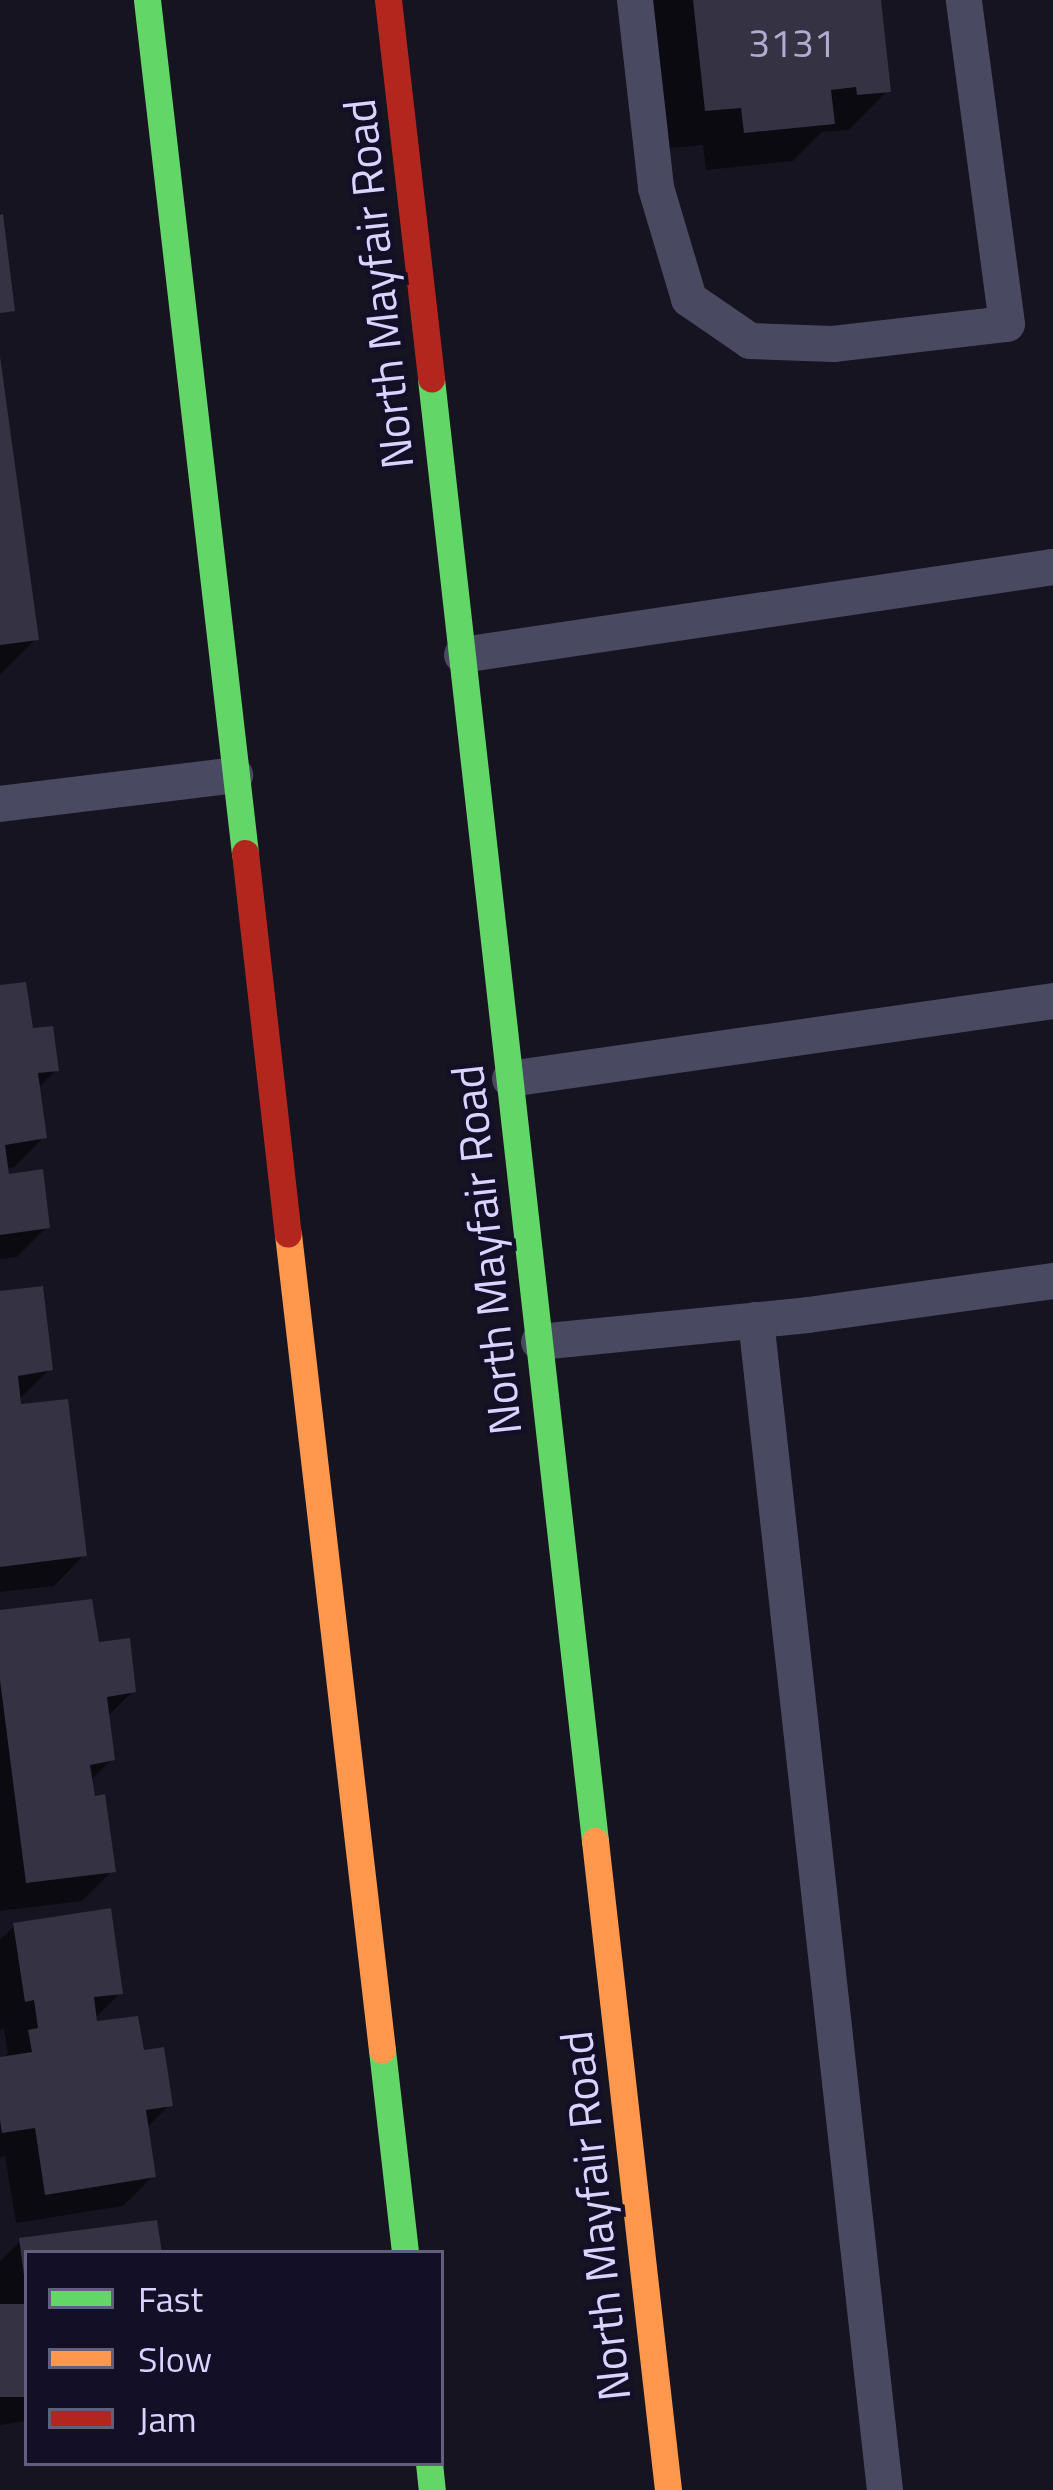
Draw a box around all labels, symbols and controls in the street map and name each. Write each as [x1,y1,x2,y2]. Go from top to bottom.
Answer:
house number: 3131 [748,20,836,66]
street label: North Mayfair Road [332,96,424,472]
street label: North Mayfair Road [440,1062,532,1438]
street label: North Mayfair Road [549,2028,641,2404]
legend [24,2250,444,2466]
text: Fast [138,2271,203,2326]
text: Slow [138,2331,212,2386]
text: Jam [138,2391,197,2446]

